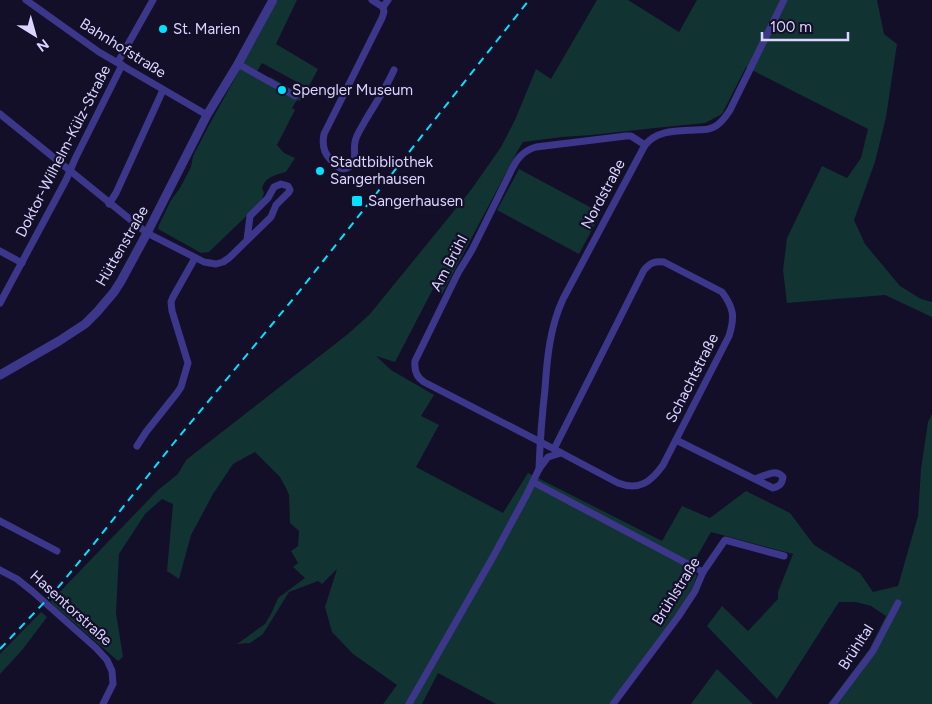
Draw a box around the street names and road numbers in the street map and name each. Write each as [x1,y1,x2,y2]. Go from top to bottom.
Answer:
street label: Bahnhofstraße [77,14,169,82]
street label: Doktor-Wilhelm-Külz-Straße [12,62,114,240]
street label: Nordstraße [577,156,629,232]
street label: Hüttenstraße [92,203,152,289]
street label: Am Brühl [427,232,471,294]
street label: Schachtstraße [662,330,722,426]
street label: Brühlstraße [648,554,704,628]
street label: Hasentorstraße [26,567,116,649]
street label: Brühltal [835,621,877,673]

